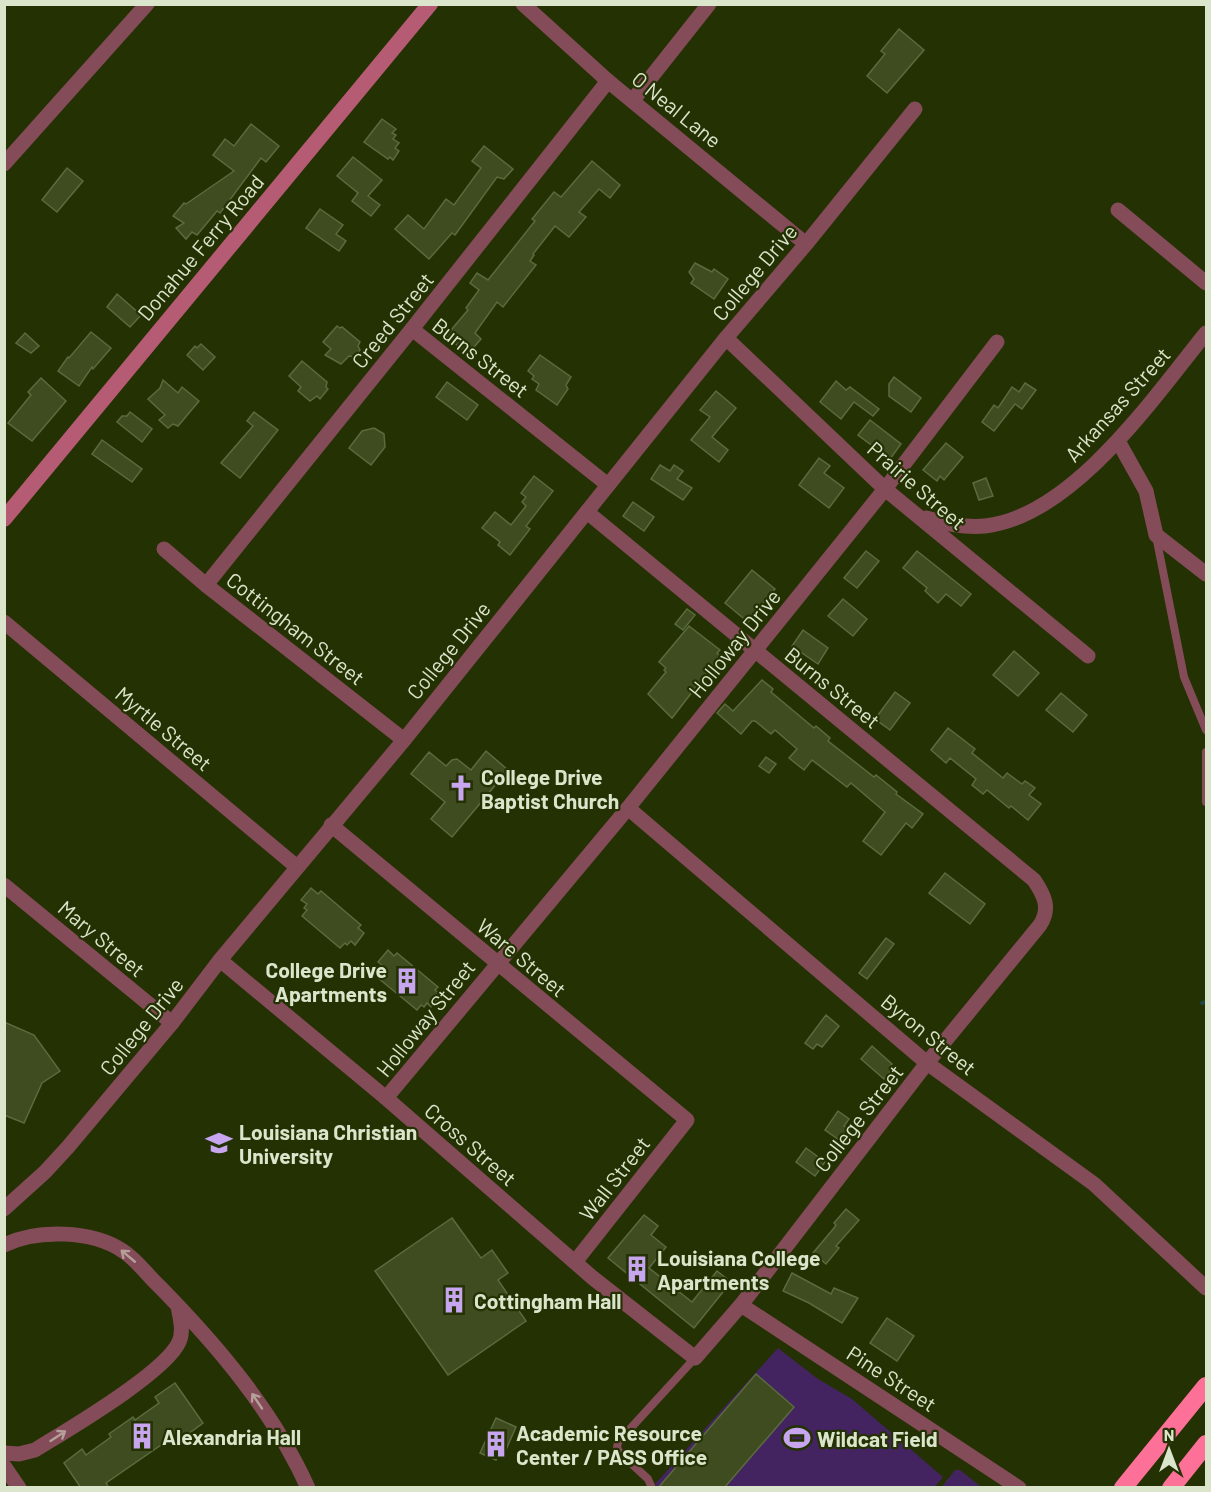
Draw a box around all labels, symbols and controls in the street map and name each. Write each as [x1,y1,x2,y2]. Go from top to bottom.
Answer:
street label: O Neal Lane [627,66,727,152]
street label: Donahue Ferry Road [132,169,268,325]
street label: College Drive [706,219,802,325]
street label: Creed Street [346,267,438,373]
street label: Burns Street [428,312,534,402]
street label: Arkansas Street [1059,342,1175,466]
street label: Prairie Street [863,436,971,534]
street label: Cottingham Street [222,566,370,690]
street label: Holloway Drive [683,584,785,702]
street label: College Drive [401,596,495,704]
street label: Burns Street [781,641,885,733]
street label: Myrtle Street [111,681,217,775]
place label: College Drive Baptist Church [481,764,619,813]
church icon: College Drive Baptist Church [446,773,476,803]
street label: Mary Street [54,895,150,981]
street label: Ware Street [472,913,572,1001]
street label: Holloway Street [370,955,480,1081]
place label: College Drive Apartments [265,957,387,1006]
building icon: College Drive Apartments [392,966,422,996]
street label: College Drive [94,972,188,1080]
street label: Byron Street [877,988,981,1080]
street label: College Street [808,1059,908,1177]
street label: Cross Street [420,1097,522,1191]
place label: Louisiana Christian University [239,1119,417,1168]
school or university icon: Louisiana Christian University [204,1128,234,1158]
street label: Wall Street [574,1131,654,1225]
place label: Louisiana College Apartments [657,1245,821,1294]
one-way arrow [120,1249,136,1262]
building icon: Louisiana College Apartments [622,1254,652,1284]
building icon: Cottingham Hall [439,1285,469,1315]
place label: Cottingham Hall [474,1288,621,1313]
street label: Pine Street [843,1340,941,1416]
one-way arrow [251,1393,263,1410]
place label: Academic Resource Center / PASS Office [516,1420,707,1469]
north arrow [1139,1420,1199,1480]
building icon: Alexandria Hall [127,1421,157,1451]
sports icon: Wildcat Field [782,1423,812,1453]
place label: Alexandria Hall [162,1424,301,1449]
text: N [1164,1425,1174,1444]
place label: Wildcat Field [817,1426,938,1451]
one-way arrow [49,1429,66,1441]
building icon: Academic Resource Center / PASS Office [481,1429,511,1459]

